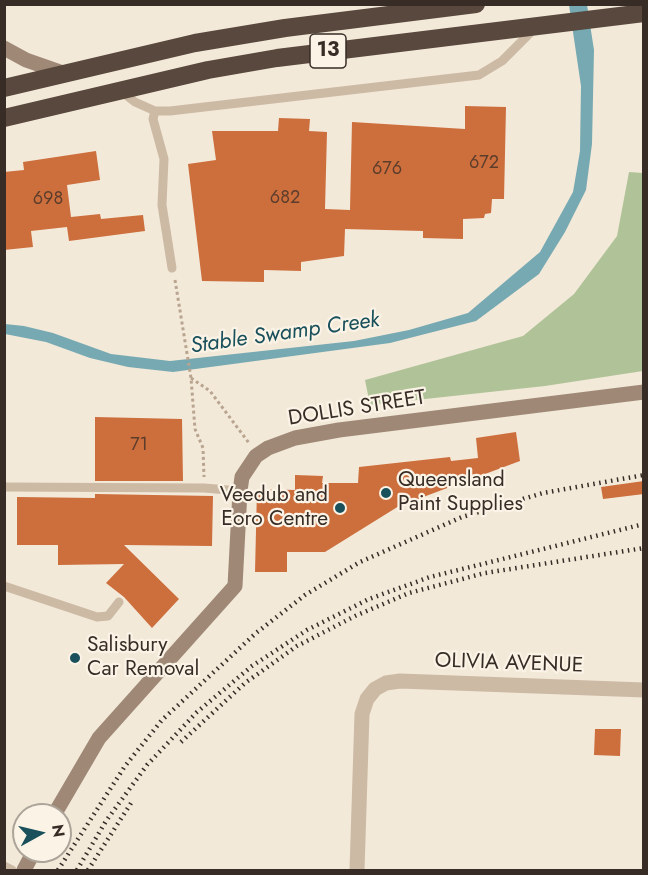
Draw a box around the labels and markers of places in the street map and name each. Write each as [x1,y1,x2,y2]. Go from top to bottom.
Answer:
place label: Queensland Paint Supplies [398,468,523,518]
place label: Veedub and Eoro Centre [220,483,328,533]
marker: Queensland Paint Supplies [379,486,393,500]
marker: Veedub and Eoro Centre [333,501,347,515]
place label: Salisbury Car Removal [87,633,199,683]
marker: Salisbury Car Removal [68,651,82,665]

